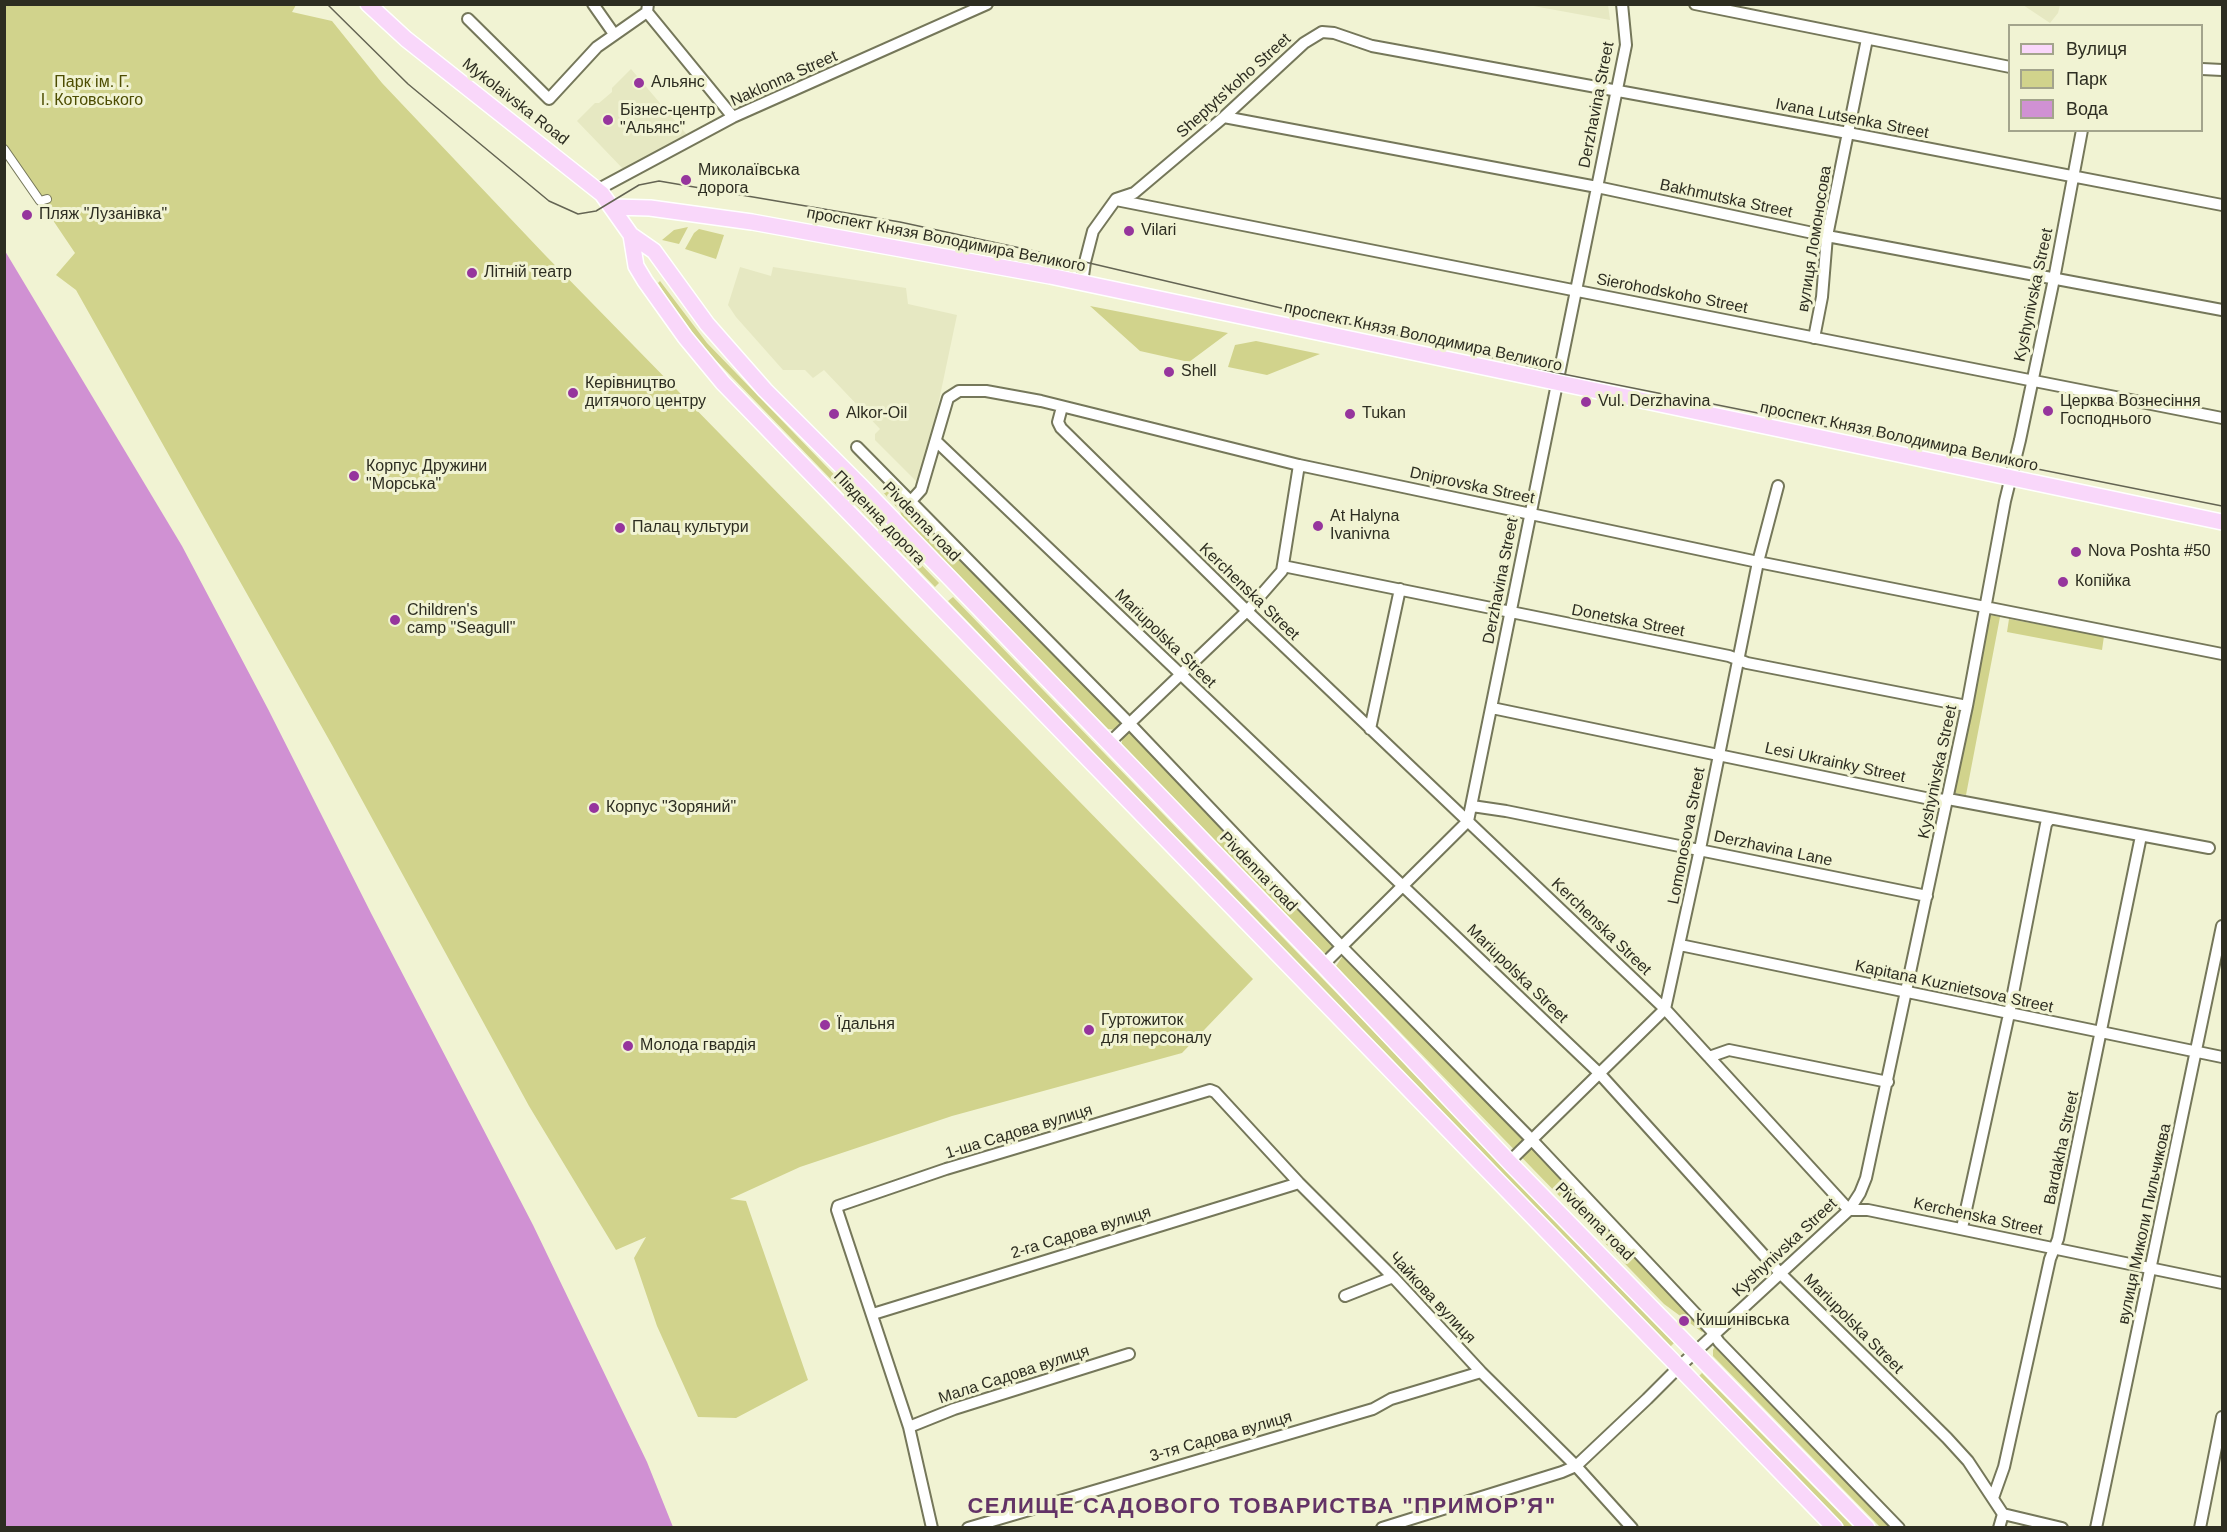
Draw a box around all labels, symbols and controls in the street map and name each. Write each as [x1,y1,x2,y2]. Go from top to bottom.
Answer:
legend [2008,24,2203,132]
street label: Sheptyts'koho Street [1173,30,1295,142]
text: Вулиця [2066,39,2127,59]
street label: Derzhavina Street [1575,40,1619,170]
street label: Naklonna Street [728,47,840,111]
street label: Mykolaivska Road [458,54,572,150]
text: Парк [2066,69,2107,89]
park label: Парк ім. Г. І. Котовського [41,73,143,111]
place label: Альянс [651,73,705,93]
marker: Альянс [632,76,646,90]
street label: Ivana Lutsenka Street [1774,95,1930,143]
text: Вода [2066,99,2108,119]
place label: Бізнес-центр "Альянс" [620,101,715,139]
marker: Бізнес-центр "Альянс" [601,113,615,127]
place label: Миколаївська дорога [698,161,800,199]
street label: вулиця Ломоносова [1794,165,1836,313]
marker: Миколаївська дорога [679,173,693,187]
street label: Bakhmutska Street [1658,176,1794,222]
street label: проспект Князя Володимира Великого [805,204,1087,276]
place label: Пляж "Лузанівка" [39,205,167,225]
marker: Пляж "Лузанівка" [20,208,34,222]
place label: Vilari [1141,221,1176,241]
marker: Vilari [1122,224,1136,238]
street label: Kyshynivska Street [2010,226,2058,364]
place label: Літній театр [484,263,572,283]
marker: Літній театр [465,266,479,280]
street label: Sierohodskoho Street [1595,270,1749,318]
street label: проспект Князя Володимира Великого [1282,298,1564,376]
place label: Shell [1181,362,1217,382]
marker: Shell [1162,365,1176,379]
place label: Керівництво дитячого центру [585,374,706,412]
marker: Керівництво дитячого центру [566,386,580,400]
place label: Vul. Derzhavina [1598,392,1710,412]
place label: Церква Вознесіння Господнього [2060,392,2201,430]
marker: Vul. Derzhavina [1579,395,1593,409]
street label: проспект Князя Володимира Великого [1758,398,2040,476]
place label: Alkor-Oil [846,404,907,424]
place label: Tukan [1362,404,1406,424]
marker: Церква Вознесіння Господнього [2041,404,2055,418]
marker: Alkor-Oil [827,407,841,421]
marker: Tukan [1343,407,1357,421]
place label: Корпус Дружини "Морська" [366,457,487,495]
street label: Dniprovska Street [1408,463,1536,509]
street label: Південна дорога [829,467,929,569]
marker: Корпус Дружини "Морська" [347,469,361,483]
street label: Pivdenna road [878,478,964,566]
place label: At Halyna Ivanivna [1330,507,1399,545]
street label: Derzhavina Street [1479,516,1523,646]
place label: Палац культури [632,518,749,538]
marker: At Halyna Ivanivna [1311,519,1325,533]
marker: Палац культури [613,521,627,535]
street label: Kerchenska Street [1195,539,1303,645]
place label: Nova Poshta #50 [2088,542,2211,562]
marker: Nova Poshta #50 [2069,545,2083,559]
place label: Копійка [2075,572,2131,592]
marker: Копійка [2056,575,2070,589]
street label: Mariupolska Street [1110,586,1220,692]
place label: Children's camp "Seagull" [407,601,515,639]
street label: Donetska Street [1570,601,1686,641]
marker: Children's camp "Seagull" [388,613,402,627]
street label: Kyshynivska Street [1914,703,1962,841]
street label: Lesi Ukrainky Street [1763,739,1907,787]
street label: Lomonosova Street [1664,766,1710,906]
place label: Корпус "Зоряний" [606,798,736,818]
marker: Корпус "Зоряний" [587,801,601,815]
street label: Derzhavina Lane [1712,827,1834,871]
street label: Pivdenna road [1215,828,1301,916]
street label: Kerchenska Street [1547,874,1655,980]
street label: Mariupolska Street [1462,921,1572,1027]
street label: Kapitana Kuznietsova Street [1853,957,2055,1017]
place label: Гуртожиток для персоналу [1101,1011,1211,1049]
place label: Їдальня [837,1015,895,1035]
marker: Їдальня [818,1018,832,1032]
marker: Гуртожиток для персоналу [1082,1023,1096,1037]
place label: Молода гвардія [640,1036,756,1056]
marker: Молода гвардія [621,1039,635,1053]
street label: Bardakha Street [2041,1089,2083,1207]
street label: 1-ша Садова вулиця [943,1100,1095,1164]
street label: вулиця Миколи Пильчикова [2114,1122,2176,1326]
street label: Pivdenna road [1551,1179,1637,1265]
street label: Kerchenska Street [1912,1194,2044,1240]
street label: Kyshynivska Street [1729,1195,1841,1301]
street label: 2-га Садова вулиця [1009,1203,1153,1263]
street label: Чайкова вулиця [1385,1248,1479,1348]
street label: Mariupolska Street [1799,1270,1907,1378]
place label: Кишинівська [1696,1311,1789,1331]
marker: Кишинівська [1677,1314,1691,1328]
street label: Мала Садова вулиця [936,1342,1092,1408]
street label: 3-тя Садова вулиця [1148,1407,1294,1467]
district label: СЕЛИЩЕ САДОВОГО ТОВАРИСТВА "ПРИМОР’Я" [967,1494,1557,1520]

